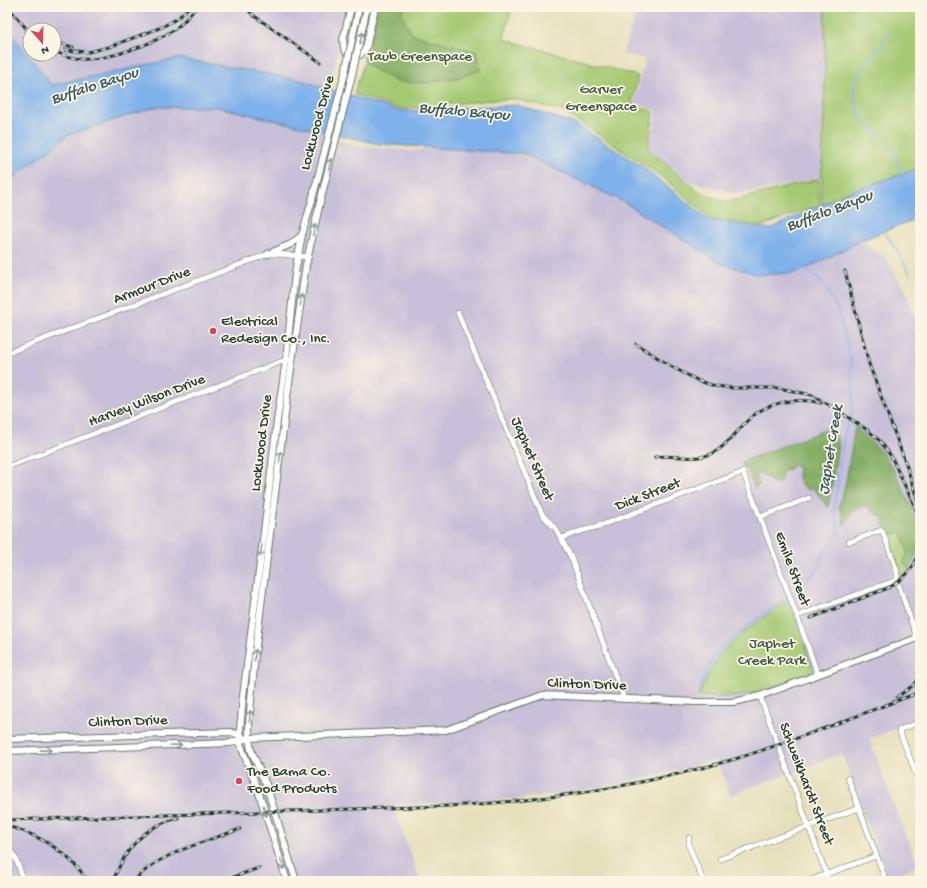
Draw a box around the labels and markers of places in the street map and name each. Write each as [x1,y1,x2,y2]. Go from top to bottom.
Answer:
place label: Electrical Redesign Co., Inc. [221,313,331,348]
marker: Electrical Redesign Co., Inc. [208,326,218,336]
place label: The Bama Co. Food Products [246,763,337,798]
marker: The Bama Co. Food Products [234,776,244,786]

